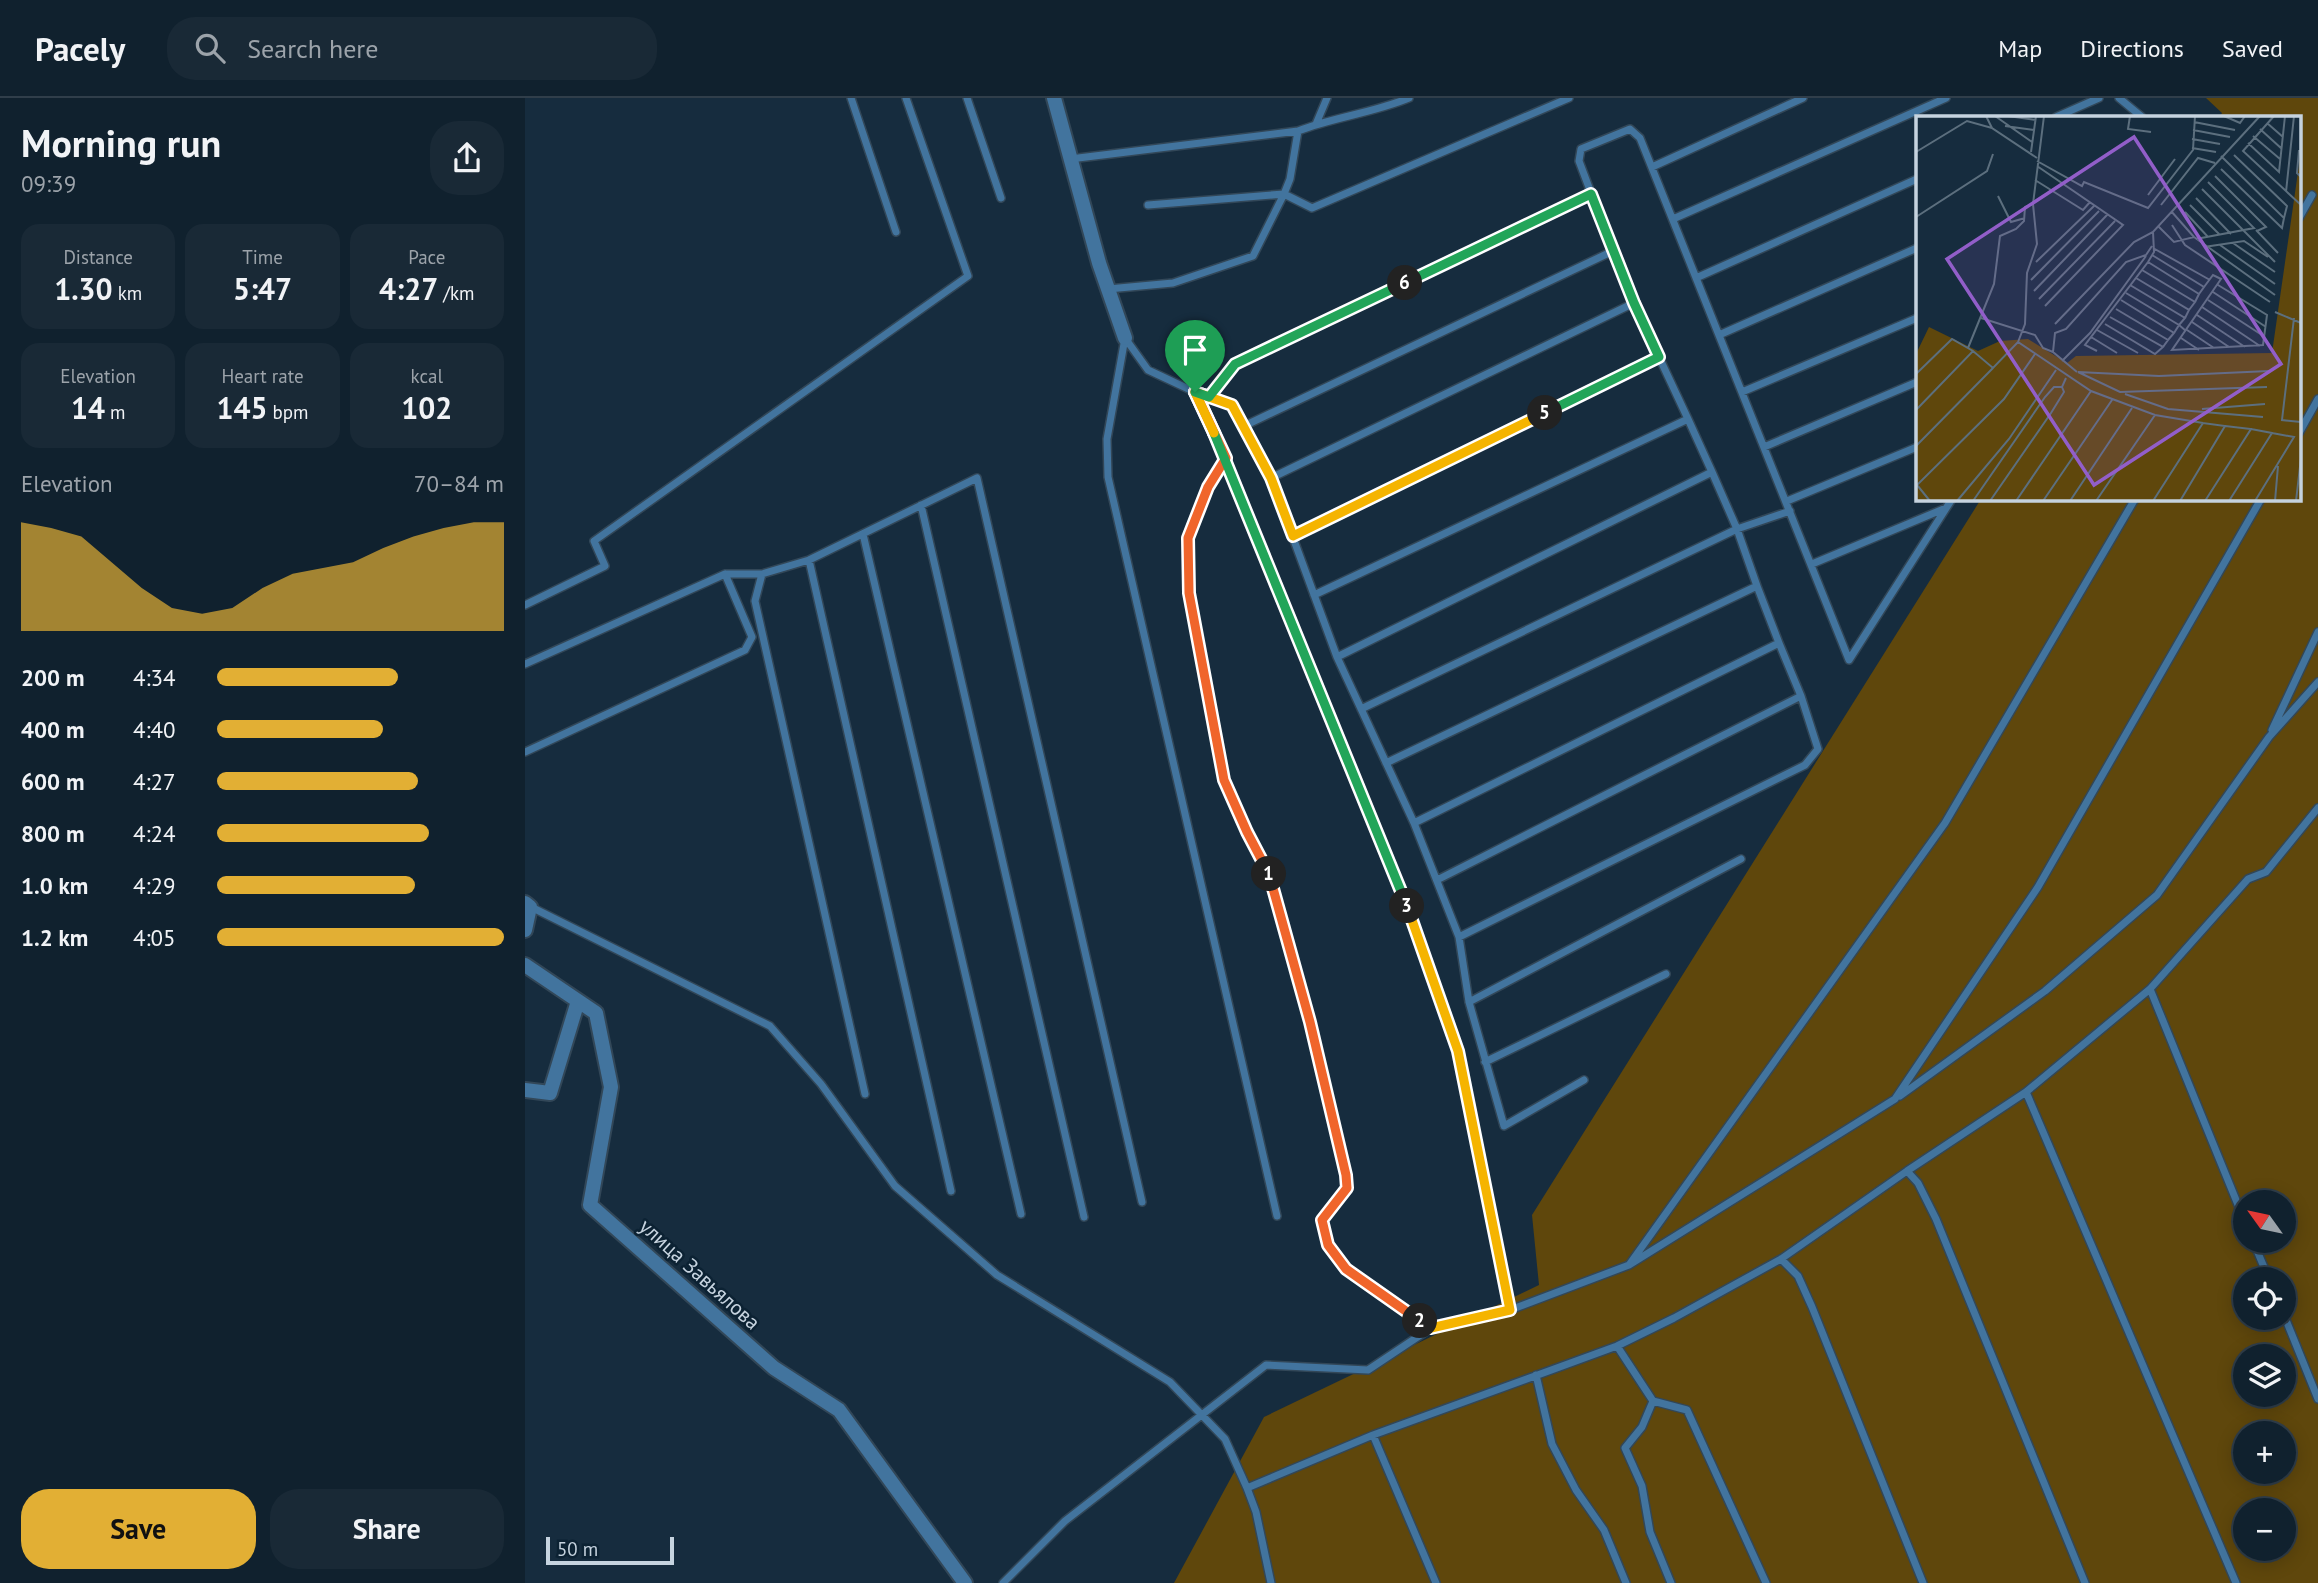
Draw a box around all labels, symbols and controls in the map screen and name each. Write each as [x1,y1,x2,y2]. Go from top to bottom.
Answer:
search box [167,17,657,80]
text: Pacely [35,27,125,70]
icon: search [191,29,229,67]
text: Search here [247,32,378,65]
text: Map [1998,33,2042,64]
text: Directions [2080,33,2184,64]
text: Saved [2222,33,2283,64]
inset map [1916,116,2301,500]
text: Morning run [21,118,221,167]
button: share [430,121,504,195]
text: 09:39 [21,169,76,198]
text: Distance [63,245,133,269]
text: Time [242,245,283,269]
text: Pace [408,245,445,269]
pin: 6 [1387,266,1423,300]
text: 1.30 [54,269,113,308]
text: 5:47 [233,269,292,308]
text: 4:27 [379,269,438,308]
text: 6 [1399,270,1410,294]
text: km [113,281,142,305]
text: /km [438,281,475,305]
pin [1165,320,1225,392]
icon: arrive [1176,331,1214,369]
text: Elevation [60,364,136,388]
text: Heart rate [221,364,304,388]
text: kcal [411,364,443,388]
text: 14 [71,388,105,427]
text: 145 [216,388,267,427]
text: 102 [401,388,452,427]
pin: 5 [1527,396,1563,430]
text: m [105,400,125,424]
text: bpm [267,400,309,424]
text: 5 [1539,400,1550,424]
text: Elevation [21,469,113,498]
text: 70–84 m [414,469,504,498]
text: 200 m [21,663,84,692]
text: 4:34 [133,663,176,692]
text: 400 m [21,715,84,744]
text: 4:40 [133,715,176,744]
text: 600 m [21,767,84,796]
text: 4:27 [133,767,176,796]
text: 800 m [21,819,84,848]
text: 4:24 [133,819,176,848]
pin: 1 [1251,856,1287,892]
text: 1 [1263,861,1274,885]
text: 1.0 km [21,871,88,900]
text: 4:29 [133,871,176,900]
pin: 3 [1389,888,1425,924]
text: 3 [1401,893,1412,917]
text: 1.2 km [21,923,88,952]
text: 4:05 [133,923,176,952]
north arrow [2233,1190,2296,1253]
map controls [2233,1190,2296,1561]
street label: улица Завьялова [634,1213,766,1335]
button: locate [2233,1267,2296,1330]
pin: 2 [1403,1304,1437,1338]
text: 2 [1414,1308,1425,1332]
button: layers [2233,1344,2296,1407]
button: + [2233,1421,2296,1484]
button: Save [21,1489,256,1569]
button: Share [270,1489,504,1569]
button: − [2233,1498,2296,1561]
scale bar [546,1534,674,1566]
text: 50 m [557,1537,598,1561]

